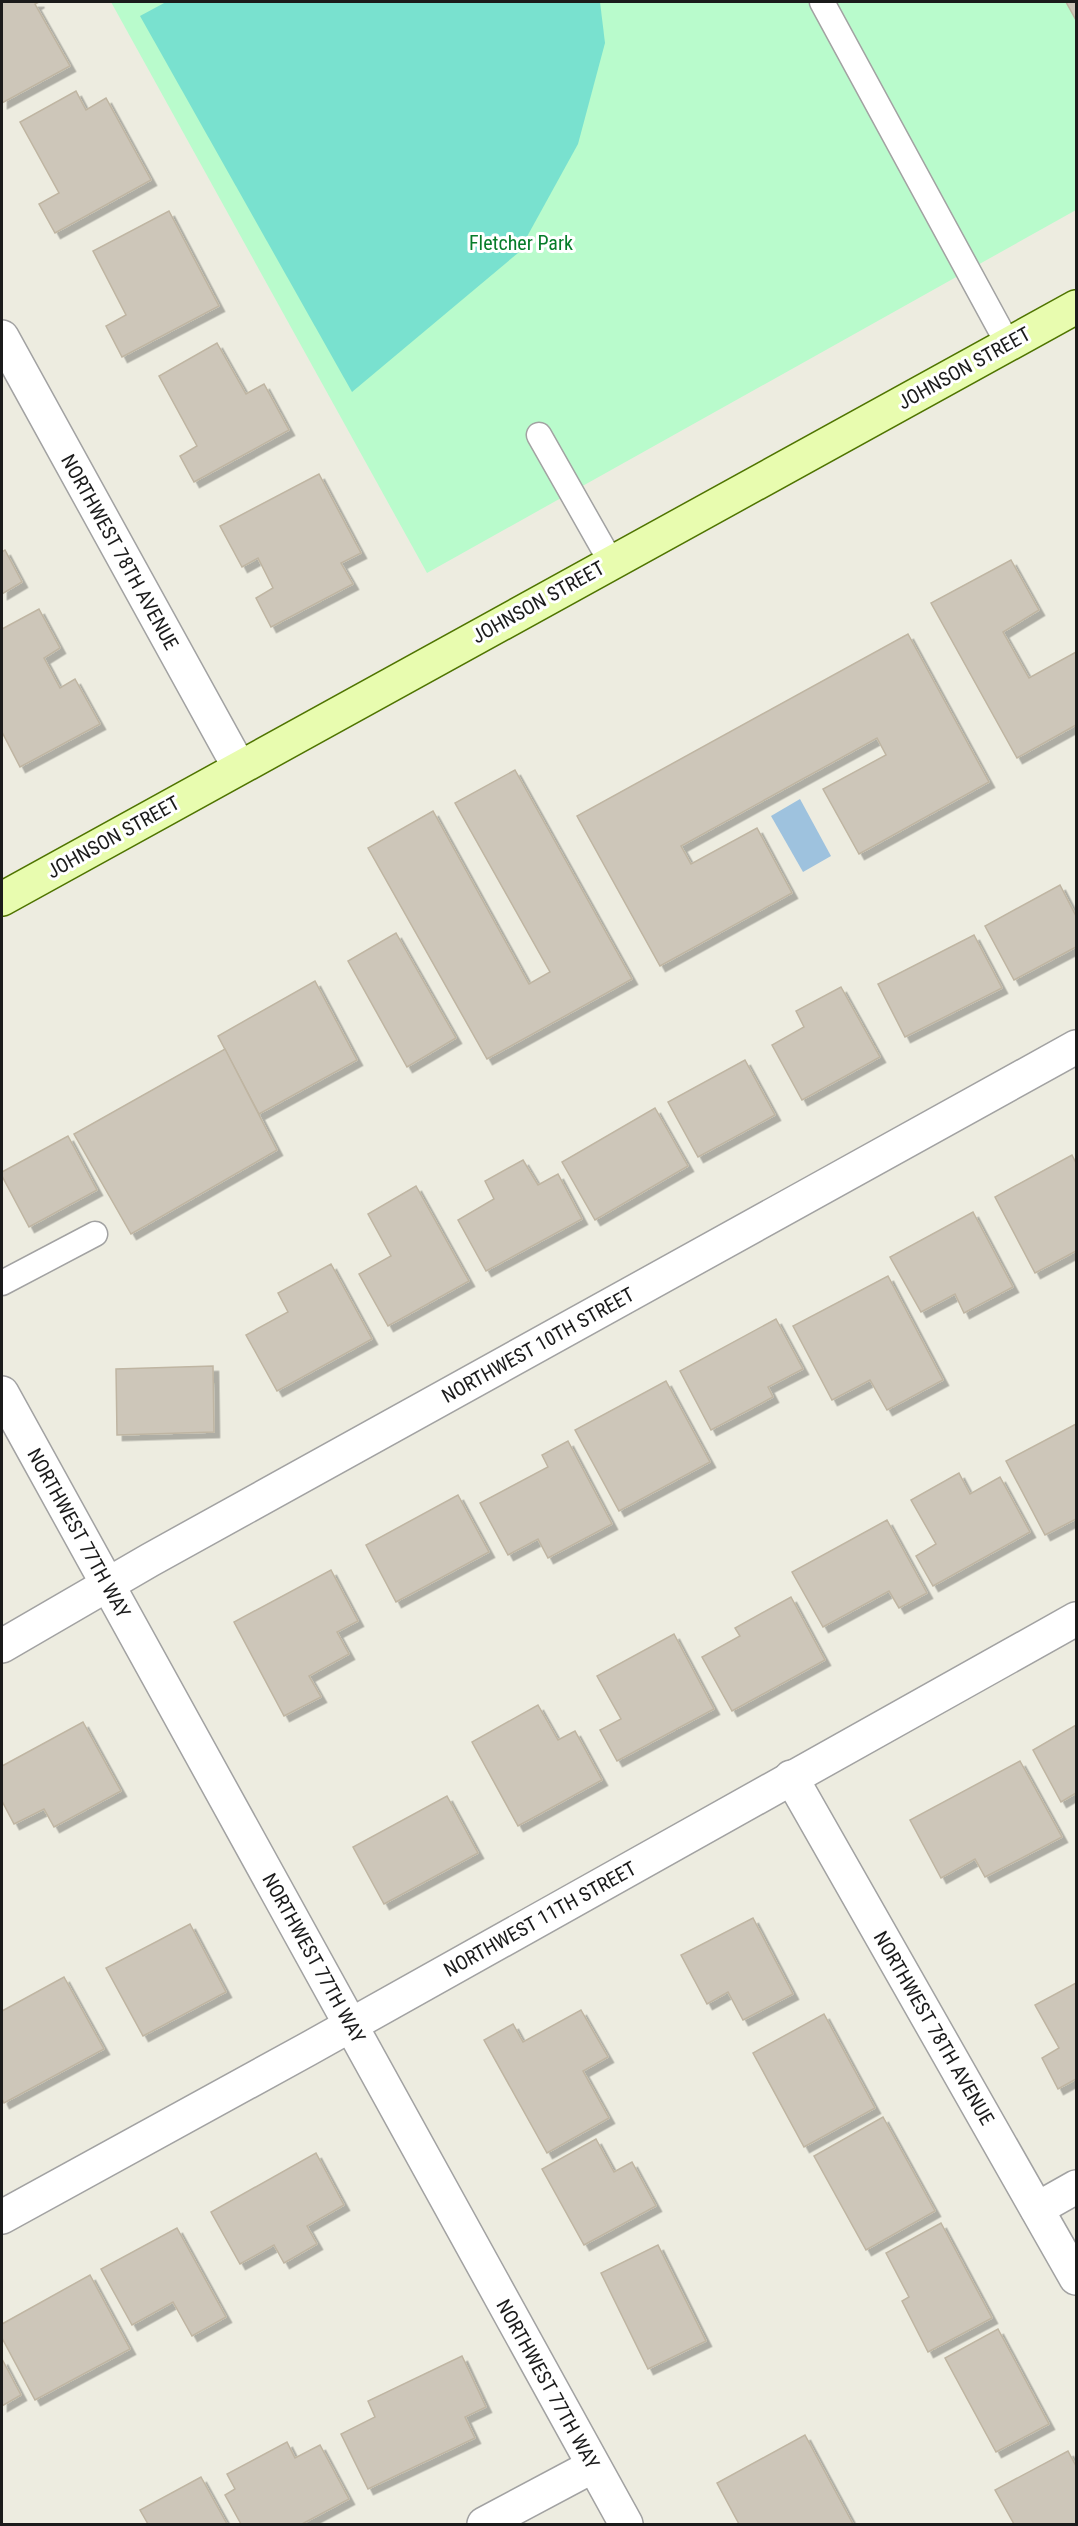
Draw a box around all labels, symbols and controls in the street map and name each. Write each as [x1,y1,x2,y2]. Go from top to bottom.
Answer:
park label: Fletcher Park [469,231,573,255]
street label: JOHNSON STREET [894,322,1034,414]
street label: NORTHWEST 78TH AVENUE [56,450,184,654]
street label: JOHNSON STREET [468,556,608,648]
street label: JOHNSON STREET [43,791,183,883]
street label: NORTHWEST 10TH STREET [438,1282,638,1408]
street label: NORTHWEST 77TH WAY [22,1444,136,1622]
street label: NORTHWEST 11TH STREET [440,1856,640,1982]
street label: NORTHWEST 77TH WAY [257,1869,371,2047]
street label: NORTHWEST 78TH AVENUE [869,1927,999,2129]
street label: NORTHWEST 77TH WAY [491,2295,605,2473]

